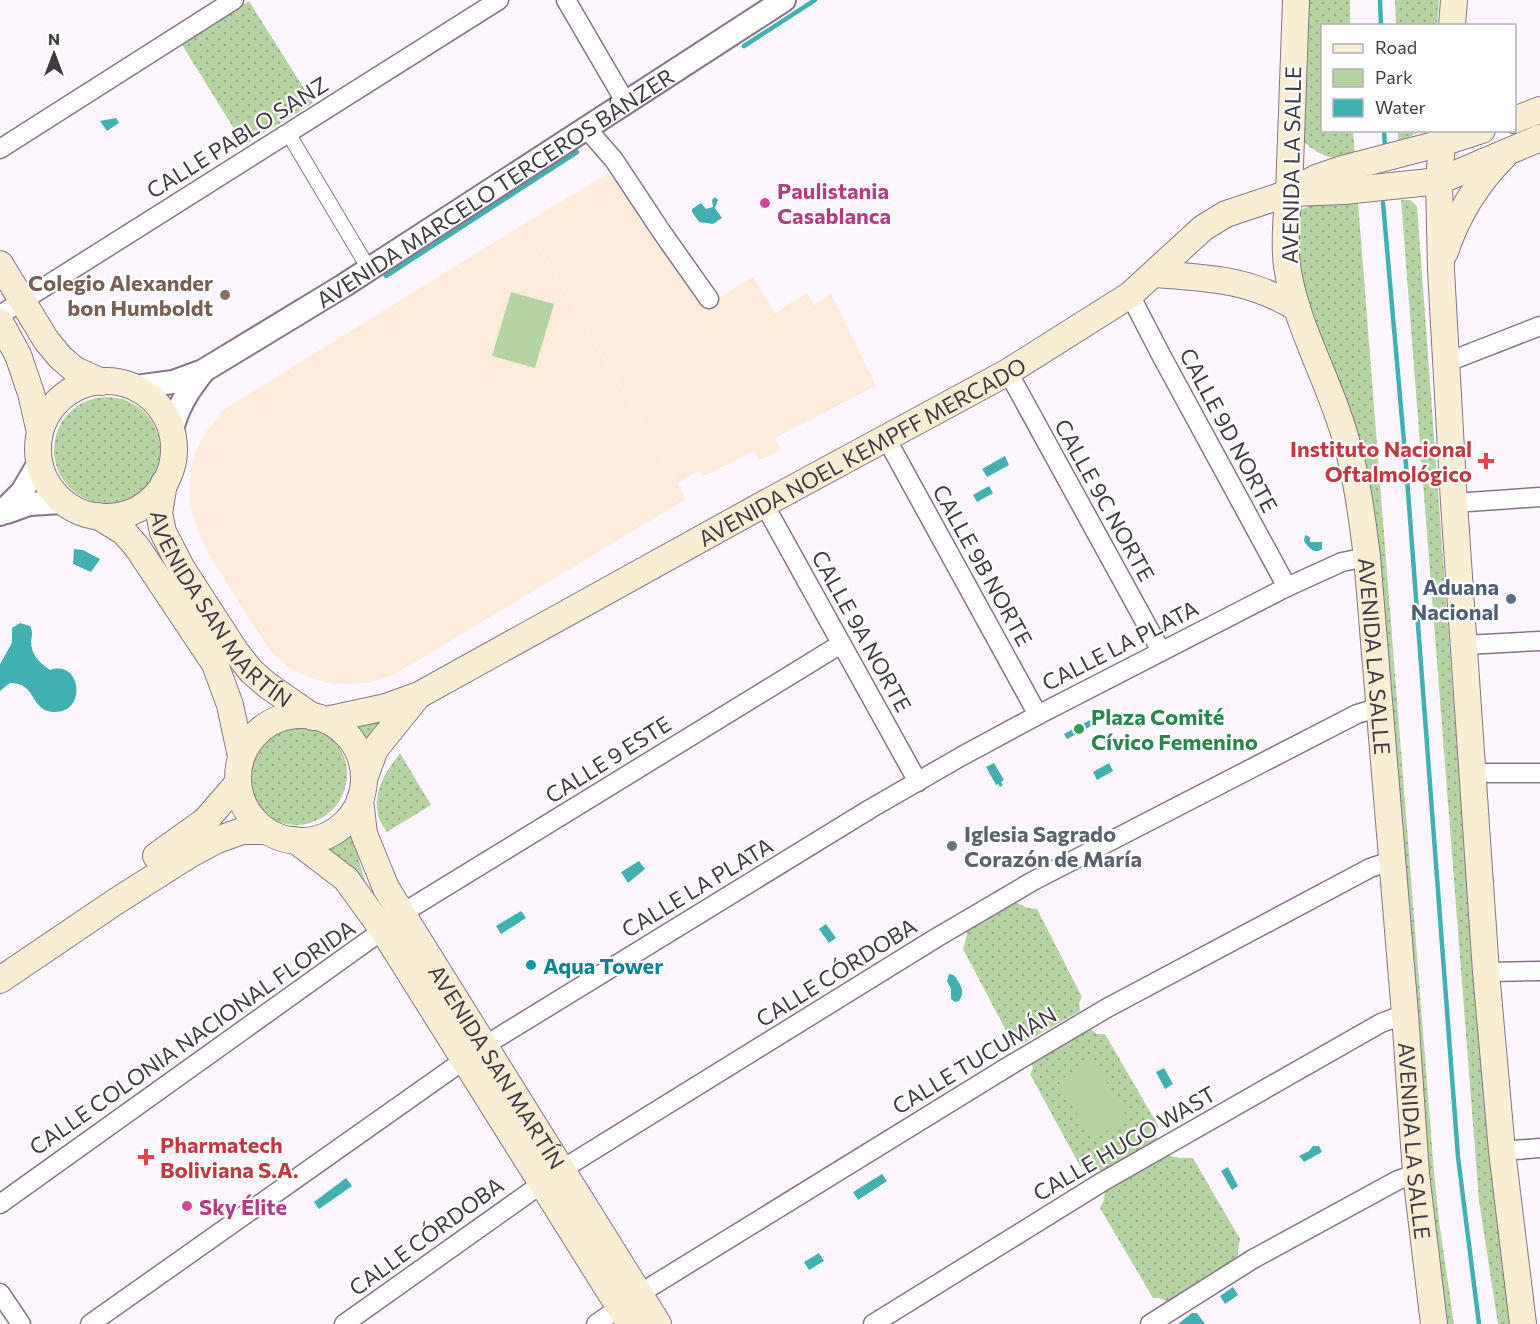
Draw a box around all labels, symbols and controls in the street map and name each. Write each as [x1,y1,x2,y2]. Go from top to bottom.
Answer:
north arrow [24,24,84,84]
legend [1321,24,1516,132]
text: N [48,29,60,48]
text: Road [1375,36,1417,58]
street label: AVENIDA MARCELO TERCEROS BÁNZER [311,62,679,313]
street label: AVENIDA LA SALLE [1276,66,1306,264]
text: Park [1375,66,1413,88]
street label: CALLE PABLO SANZ [141,70,333,204]
text: Water [1375,96,1426,118]
place label: Paulistania Casablanca [777,177,891,229]
marker: Paulistania Casablanca [758,196,772,210]
place label: Colegio Alexander bon Humboldt [28,269,213,321]
marker: Colegio Alexander bon Humboldt [218,288,232,302]
street label: CALLE 9D NORTE [1174,343,1284,517]
street label: AVENIDA NOEL KEMPFF MERCADO [693,351,1031,551]
street label: CALLE 9C NORTE [1049,414,1161,586]
place label: Instituto Nacional Oftalmológico [1290,435,1472,487]
marker: Instituto Nacional Oftalmológico [1477,452,1495,470]
street label: CALLE 9B NORTE [927,480,1039,650]
street label: AVENIDA SAN MARTÍN [145,508,298,712]
street label: CALLE 9A NORTE [806,545,918,717]
street label: AVENIDA LA SALLE [1354,557,1397,756]
place label: Aduana Nacional [1411,573,1499,625]
marker: Aduana Nacional [1504,592,1518,606]
street label: CALLE LA PLATA [1037,594,1203,696]
place label: Plaza Comité Cívico Femenino [1091,703,1258,755]
street label: CALLE 9 ESTE [540,710,676,808]
marker: Plaza Comité Cívico Femenino [1072,722,1086,736]
place label: Iglesia Sagrado Corazón de María [964,820,1142,872]
street label: CALLE LA PLATA [616,831,778,943]
marker: Iglesia Sagrado Corazón de María [945,839,959,853]
street label: CALLE CÓRDOBA [751,912,921,1032]
street label: CALLE COLONIA NACIONAL FLORIDA [24,914,360,1160]
place label: Aqua Tower [543,952,663,979]
marker: Aqua Tower [524,958,538,972]
street label: AVENIDA SAN MARTÍN [424,959,571,1174]
street label: CALLE TUCUMÁN [887,1000,1061,1120]
street label: AVENIDA LA SALLE [1393,1041,1437,1241]
street label: CALLE HUGO WAST [1028,1080,1220,1206]
place label: Pharmatech Boliviana S.A. [160,1131,299,1183]
marker: Pharmatech Boliviana S.A. [137,1148,155,1166]
street label: CALLE CÓRDOBA [344,1171,508,1301]
place label: Sky Élite [199,1193,287,1220]
marker: Sky Élite [180,1199,194,1213]

